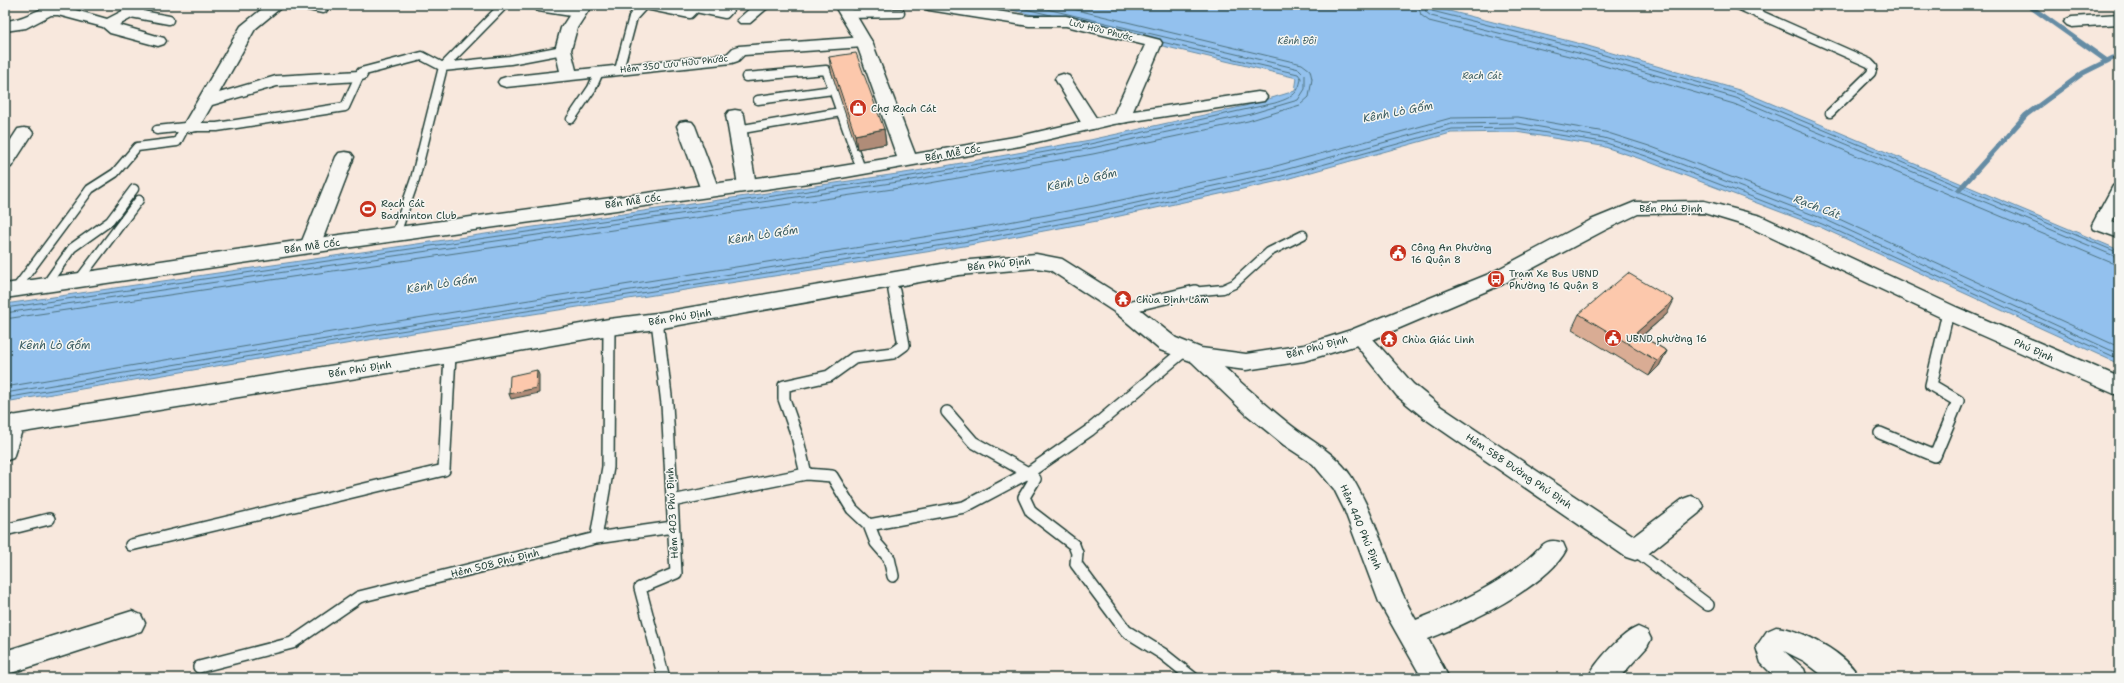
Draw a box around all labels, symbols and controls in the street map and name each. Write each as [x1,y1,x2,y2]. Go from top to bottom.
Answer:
street label: Lưu Hữu Phước [1068,16,1135,44]
water label: Kênh Đôi [1277,35,1317,47]
street label: Hẻm 350 Lưu Hữu Phước [619,52,729,76]
water label: Rạch Cát [1462,70,1502,82]
shop icon: Chợ Rạch Cát [848,98,868,118]
water label: Kênh Lò Gốm [1362,98,1434,126]
place label: Chợ Rạch Cát [871,102,937,115]
street label: Bến Mễ Cốc [924,142,982,164]
water label: Kênh Lò Gốm [1046,165,1118,195]
street label: Bến Mễ Cốc [604,191,662,211]
water label: Rạch Cát [1792,191,1843,223]
place label: Rạch Cát Badminton Club [381,197,457,222]
sports icon: Rạch Cát Badminton Club [358,199,378,219]
street label: Bến Phú Định [1639,202,1703,215]
water label: Kênh Lò Gốm [727,222,799,248]
street label: Bến Mễ Cốc [283,236,341,256]
place label: Công An Phường 16 Quận 8 [1411,241,1492,266]
public building icon: Công An Phường 16 Quận 8 [1388,243,1408,263]
street label: Bến Phú Định [967,254,1031,274]
place label: Trạm Xe Bus UBND Phường 16 Quận 8 [1509,267,1599,292]
bus stop icon: Trạm Xe Bus UBND Phường 16 Quận 8 [1486,269,1506,289]
water label: Kênh Lò Gốm [406,271,478,297]
temple icon: Chùa Định Lâm [1113,289,1133,309]
place label: Chùa Định Lâm [1136,293,1209,306]
street label: Bến Phú Định [648,306,712,328]
public building icon: UBND phường 16 [1603,328,1623,348]
temple icon: Chùa Giác Linh [1379,329,1399,349]
street label: Bến Phú Định [1285,332,1349,362]
place label: UBND phường 16 [1626,332,1707,345]
place label: Chùa Giác Linh [1402,333,1475,346]
street label: Phú Định [2012,335,2056,365]
water label: Kênh Lò Gốm [19,338,91,353]
street label: Bến Phú Định [328,358,392,380]
street label: Hẻm 588 Đường Phú Định [1463,431,1575,511]
street label: Hẻm 403 Phú Định [663,467,681,559]
street label: Hẻm 440 Phú Định [1337,482,1385,572]
street label: Hẻm 508 Phú Định [449,546,541,580]

